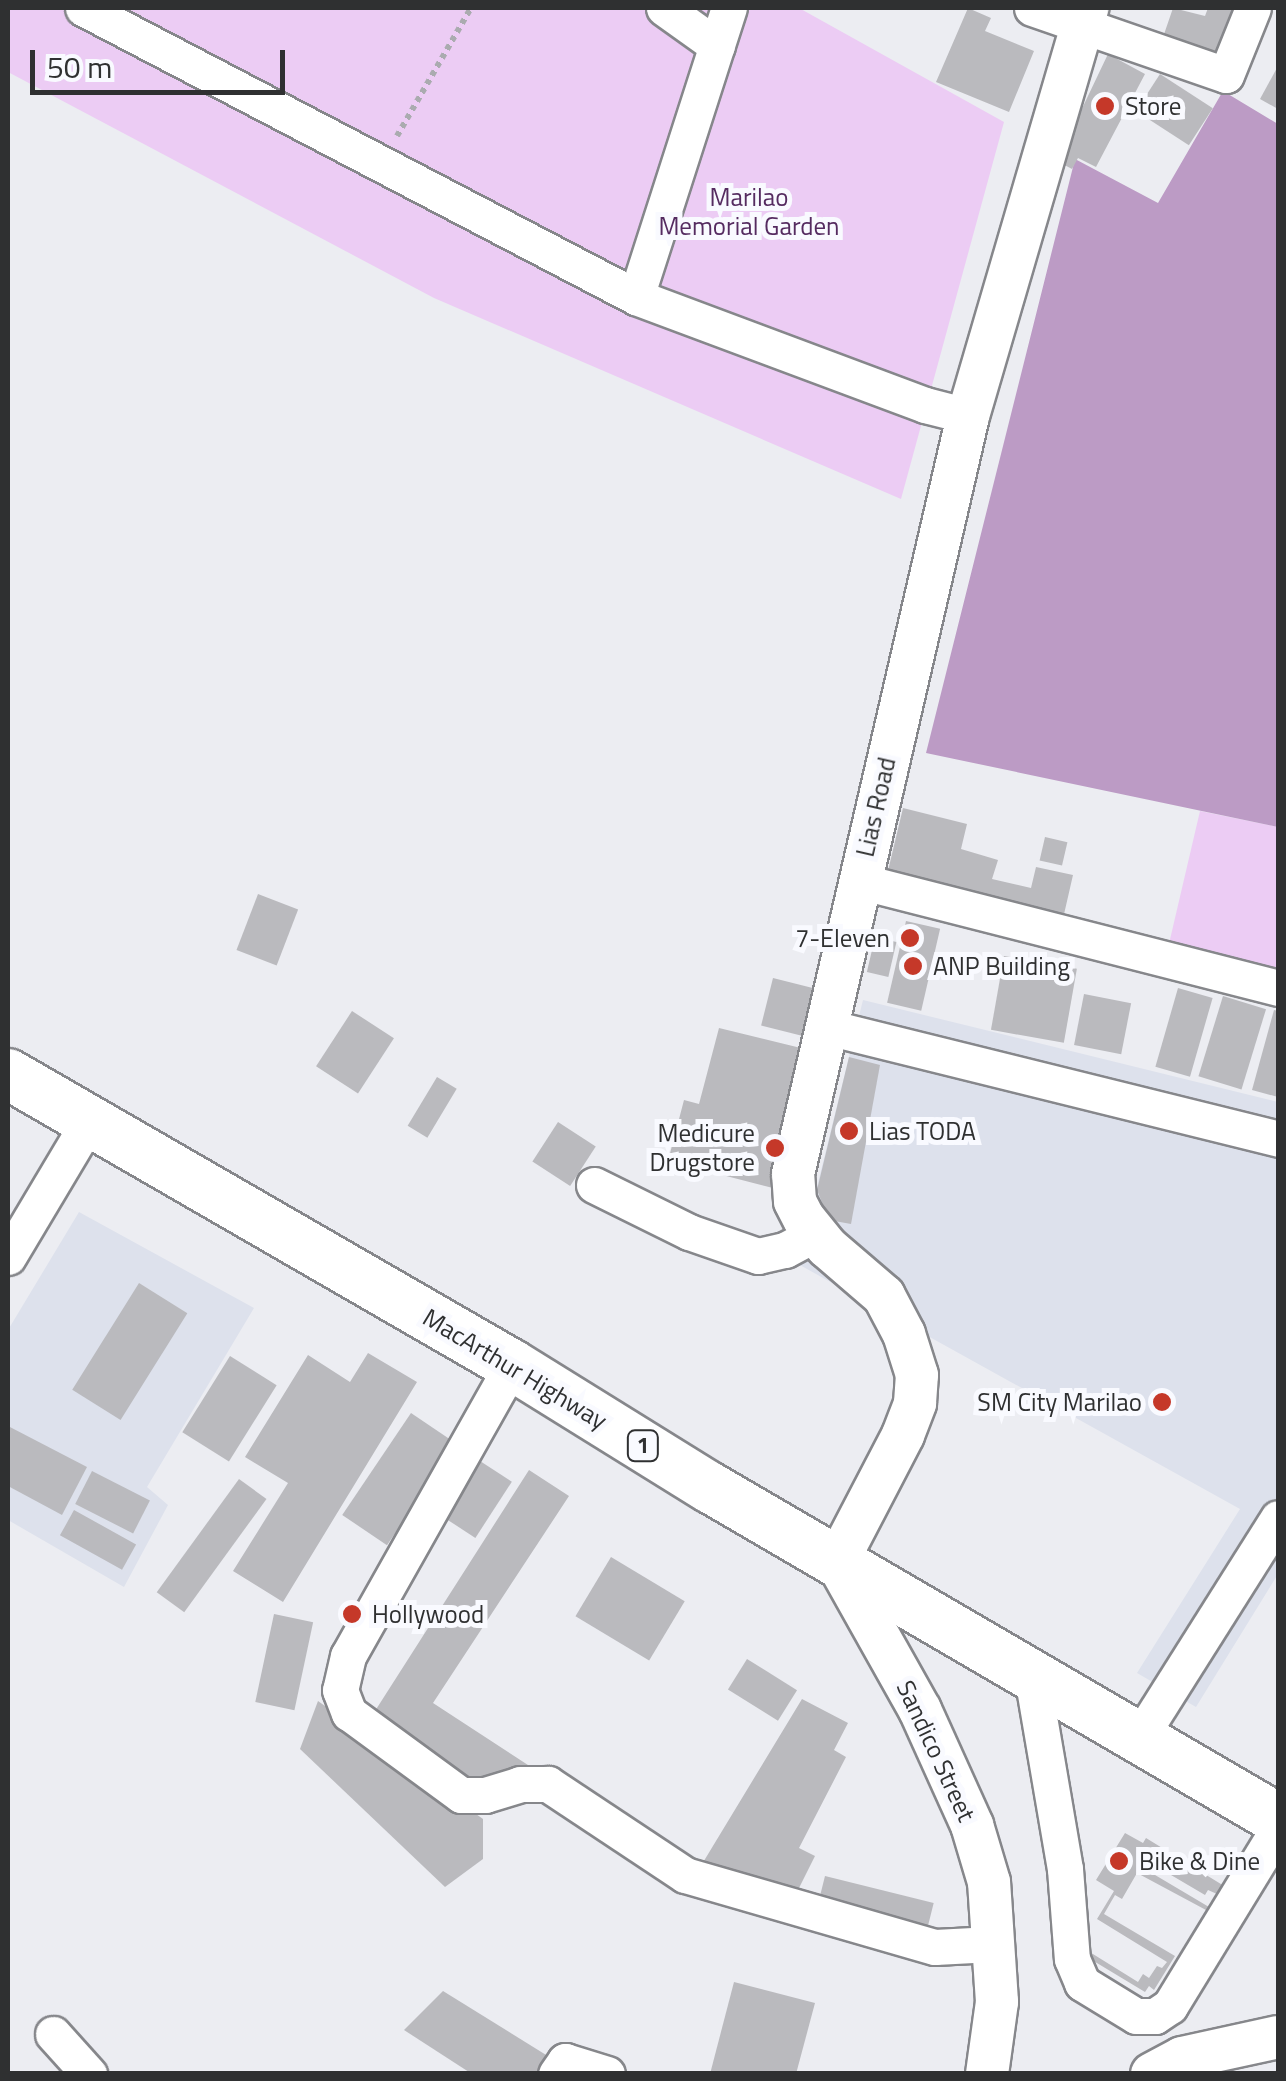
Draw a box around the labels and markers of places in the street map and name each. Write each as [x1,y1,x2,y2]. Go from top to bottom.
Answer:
place label: Store [1125,91,1181,121]
marker: Store [1094,95,1116,117]
place label: 7-Eleven [795,923,890,953]
marker: 7-Eleven [899,927,921,949]
place label: ANP Building [933,951,1070,981]
marker: ANP Building [902,955,924,977]
place label: Lias TODA [869,1116,976,1146]
place label: Medicure Drugstore [649,1119,755,1178]
marker: Lias TODA [838,1120,860,1142]
marker: Medicure Drugstore [764,1137,786,1159]
place label: SM City Marilao [977,1387,1142,1417]
marker: SM City Marilao [1151,1391,1173,1413]
place label: Hollywood [372,1599,484,1629]
marker: Hollywood [341,1603,363,1625]
place label: Bike & Dine [1139,1846,1260,1876]
marker: Bike & Dine [1108,1850,1130,1872]

